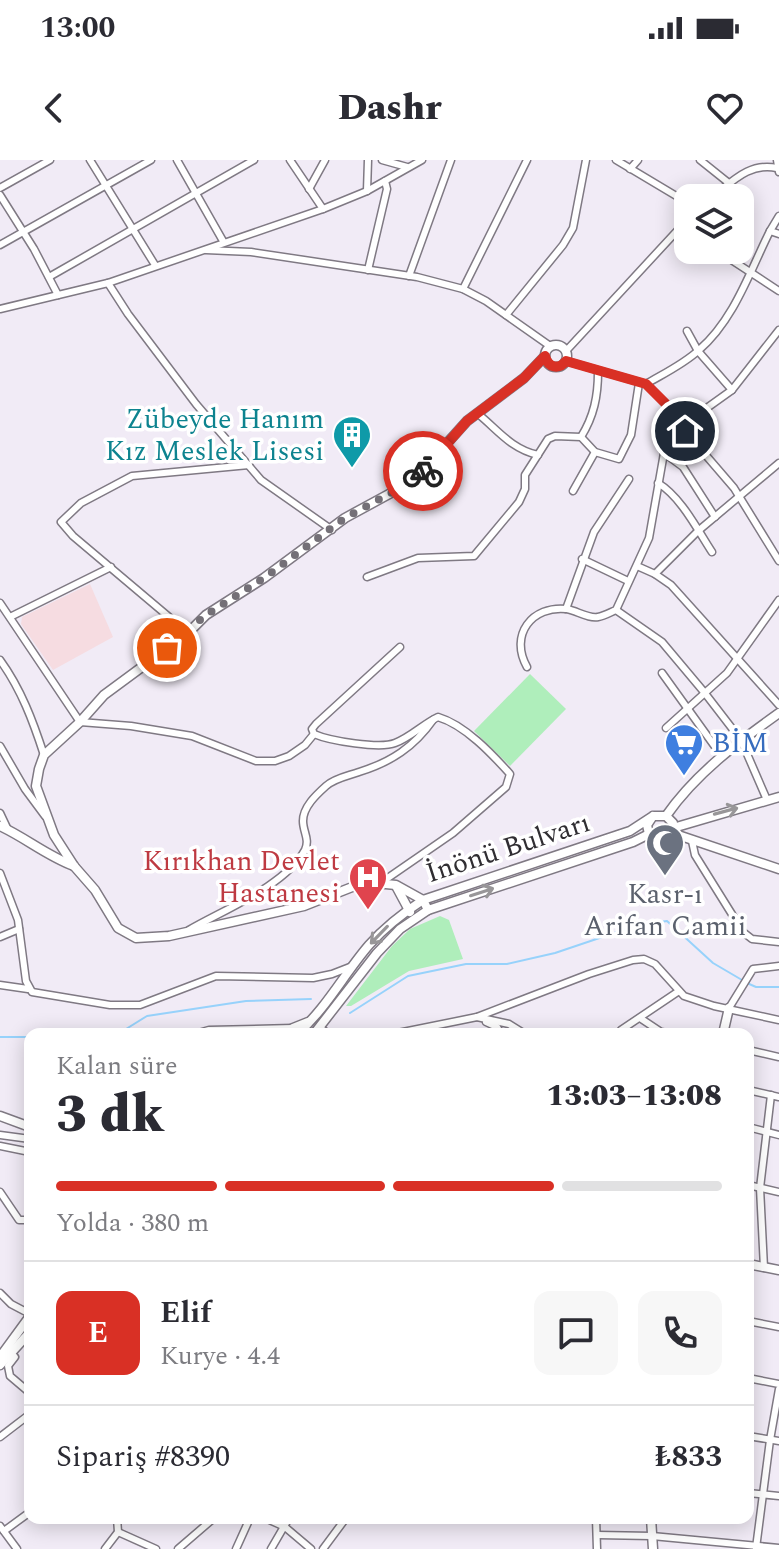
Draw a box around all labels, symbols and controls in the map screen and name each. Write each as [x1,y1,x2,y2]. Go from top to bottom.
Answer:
text: 13:00 [40,5,115,51]
text: Dashr [338,81,441,136]
icon: back [32,86,76,130]
icon: heart [703,86,747,130]
map controls [674,184,754,264]
button: layers [674,184,754,264]
pin [651,397,719,465]
place label: Zübeyde Hanım Kız Meslek Lisesi [105,398,324,473]
icon: home [663,409,707,453]
building icon: Zübeyde Hanım Kız Meslek Lisesi [331,414,373,469]
courier [383,431,463,511]
icon: bike [401,449,445,493]
pin [133,614,201,682]
icon: bag [145,626,189,670]
supermarket icon: BİM [663,722,705,777]
place label: BİM [712,722,768,765]
street label: İnönü Bulvarı [420,801,596,895]
one-way arrow [712,803,738,818]
mosque icon: Kasr-ı Arifan Camii [644,822,686,877]
place label: Kırıkhan Devlet Hastanesi [143,840,340,915]
hospital icon: Kırıkhan Devlet Hastanesi [347,856,389,911]
place label: Kasr-ı Arifan Camii [584,873,746,948]
one-way arrow [469,883,494,898]
one-way arrow [370,925,389,945]
text: Kalan süre [56,1046,177,1086]
text: 13:03–13:08 [546,1073,722,1119]
text: 3 dk [56,1076,164,1155]
text: Yolda · 380 m [56,1203,209,1243]
text: Elif [160,1290,211,1336]
button: chat [534,1291,618,1375]
button: phone [638,1291,722,1375]
text: E [88,1310,108,1356]
text: Kurye · 4.4 [160,1336,280,1376]
text: Sipariş #8390 [56,1434,230,1480]
text: ₺833 [655,1434,722,1480]

